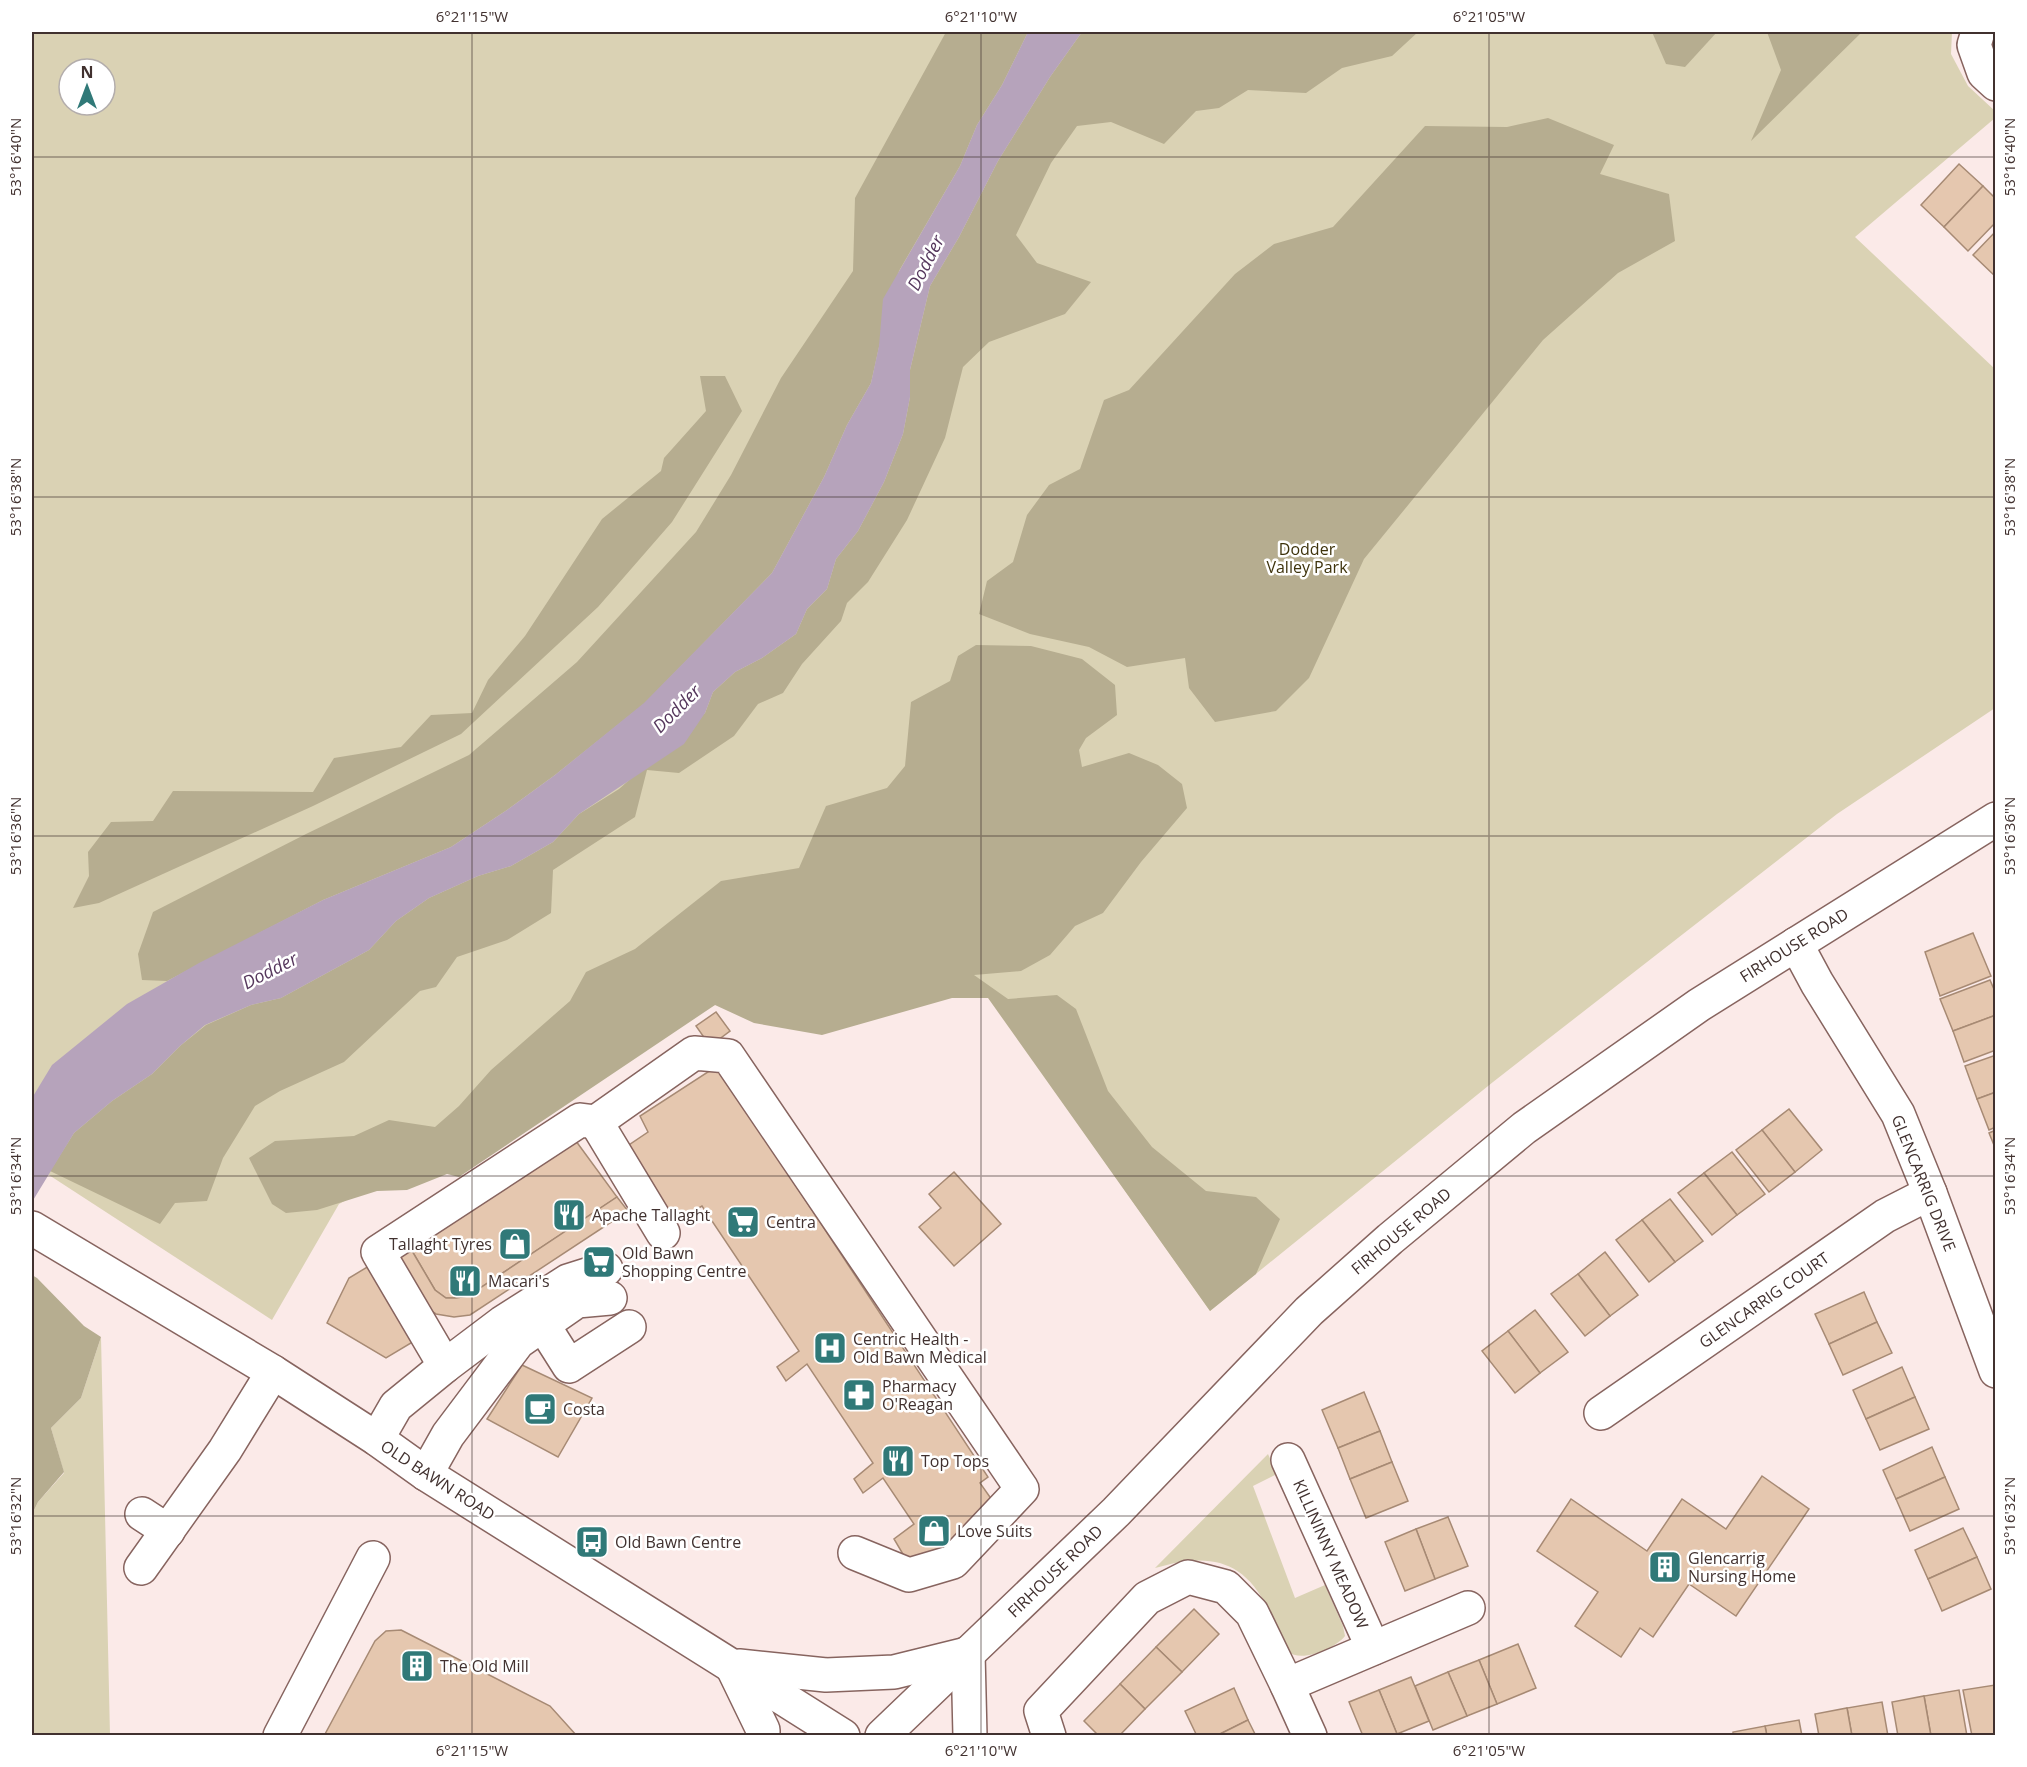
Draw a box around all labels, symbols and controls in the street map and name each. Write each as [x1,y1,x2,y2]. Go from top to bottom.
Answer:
text: 6°21'15"W [436,6,508,26]
text: 6°21'10"W [945,6,1017,26]
text: 6°21'05"W [1453,6,1525,26]
north arrow [57,57,117,117]
text: N [80,61,94,83]
text: 53°16'40"N [5,118,25,196]
text: 53°16'40"N [1999,118,2019,196]
water label: Dodder [901,230,950,294]
text: 53°16'38"N [5,458,25,536]
text: 53°16'38"N [1999,458,2019,536]
park label: Dodder Valley Park [1266,538,1348,578]
water label: Dodder [647,678,706,738]
text: 53°16'36"N [5,797,25,875]
text: 53°16'36"N [1999,797,2019,875]
street label: FIRHOUSE ROAD [1735,903,1853,987]
water label: Dodder [238,946,302,994]
street label: GLENCARRIG DRIVE [1887,1111,1961,1255]
text: 53°16'34"N [5,1137,25,1215]
text: 53°16'34"N [1999,1137,2019,1215]
street label: FIRHOUSE ROAD [1346,1183,1456,1279]
restaurant icon: Apache Tallaght [551,1197,587,1233]
place label: Apache Tallaght [592,1204,711,1226]
supermarket icon: Centra [725,1204,761,1240]
place label: Centra [766,1211,816,1233]
shop icon: Tallaght Tyres [497,1226,533,1262]
place label: Tallaght Tyres [389,1233,492,1255]
place label: Old Bawn Shopping Centre [622,1242,747,1282]
supermarket icon: Old Bawn Shopping Centre [581,1244,617,1280]
street label: GLENCARRIG COURT [1695,1247,1834,1353]
restaurant icon: Macari's [447,1263,483,1299]
place label: Macari's [488,1270,550,1292]
place label: Centric Health - Old Bawn Medical [853,1328,987,1368]
hospital icon: Centric Health - Old Bawn Medical [812,1330,848,1366]
place label: Pharmacy O'Reagan [882,1375,957,1415]
pharmacy icon: Pharmacy O'Reagan [841,1377,877,1413]
cafe icon: Costa [522,1391,558,1427]
place label: Costa [563,1398,605,1420]
street label: OLD BAWN ROAD [377,1435,499,1525]
restaurant icon: Top Tops [880,1443,916,1479]
place label: Top Tops [921,1450,989,1472]
street label: KILLININNY MEADOW [1288,1476,1374,1632]
text: 53°16'32"N [5,1477,25,1555]
text: 53°16'32"N [1999,1477,2019,1555]
shop icon: Love Suits [916,1513,952,1549]
place label: Love Suits [957,1520,1032,1542]
street label: FIRHOUSE ROAD [1003,1520,1107,1622]
bus stop icon: Old Bawn Centre [574,1524,610,1560]
place label: Old Bawn Centre [615,1531,741,1553]
place label: Glencarrig Nursing Home [1688,1547,1796,1587]
building icon: Glencarrig Nursing Home [1647,1549,1683,1585]
building icon: The Old Mill [399,1648,435,1684]
place label: The Old Mill [440,1655,529,1677]
text: 6°21'15"W [436,1740,508,1760]
text: 6°21'10"W [945,1740,1017,1760]
text: 6°21'05"W [1453,1740,1525,1760]

